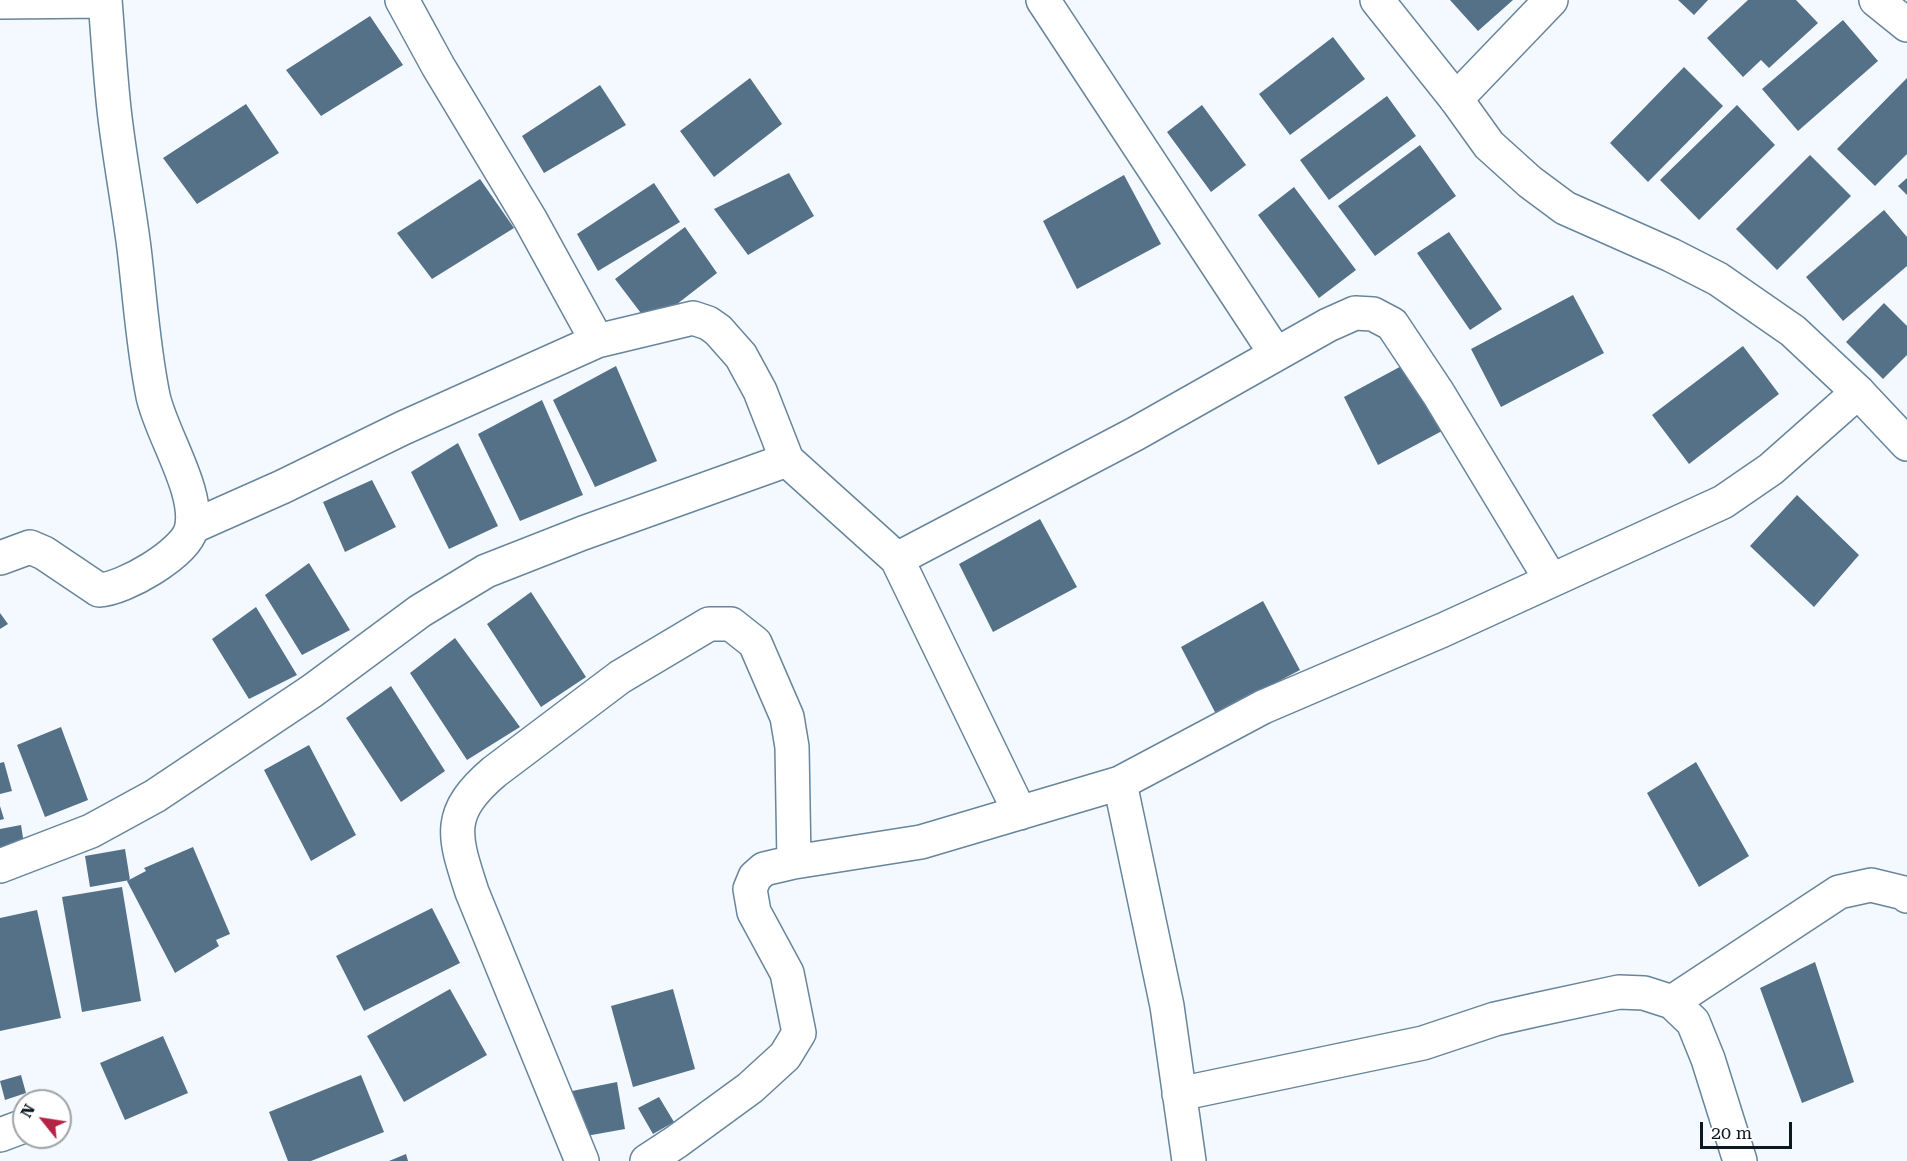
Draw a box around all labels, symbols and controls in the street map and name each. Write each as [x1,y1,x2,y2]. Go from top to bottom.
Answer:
north arrow [12,1089,72,1149]
text: N [16,1101,39,1121]
scale bar [1703,1110,1794,1148]
text: 20 m [1711,1122,1752,1143]

